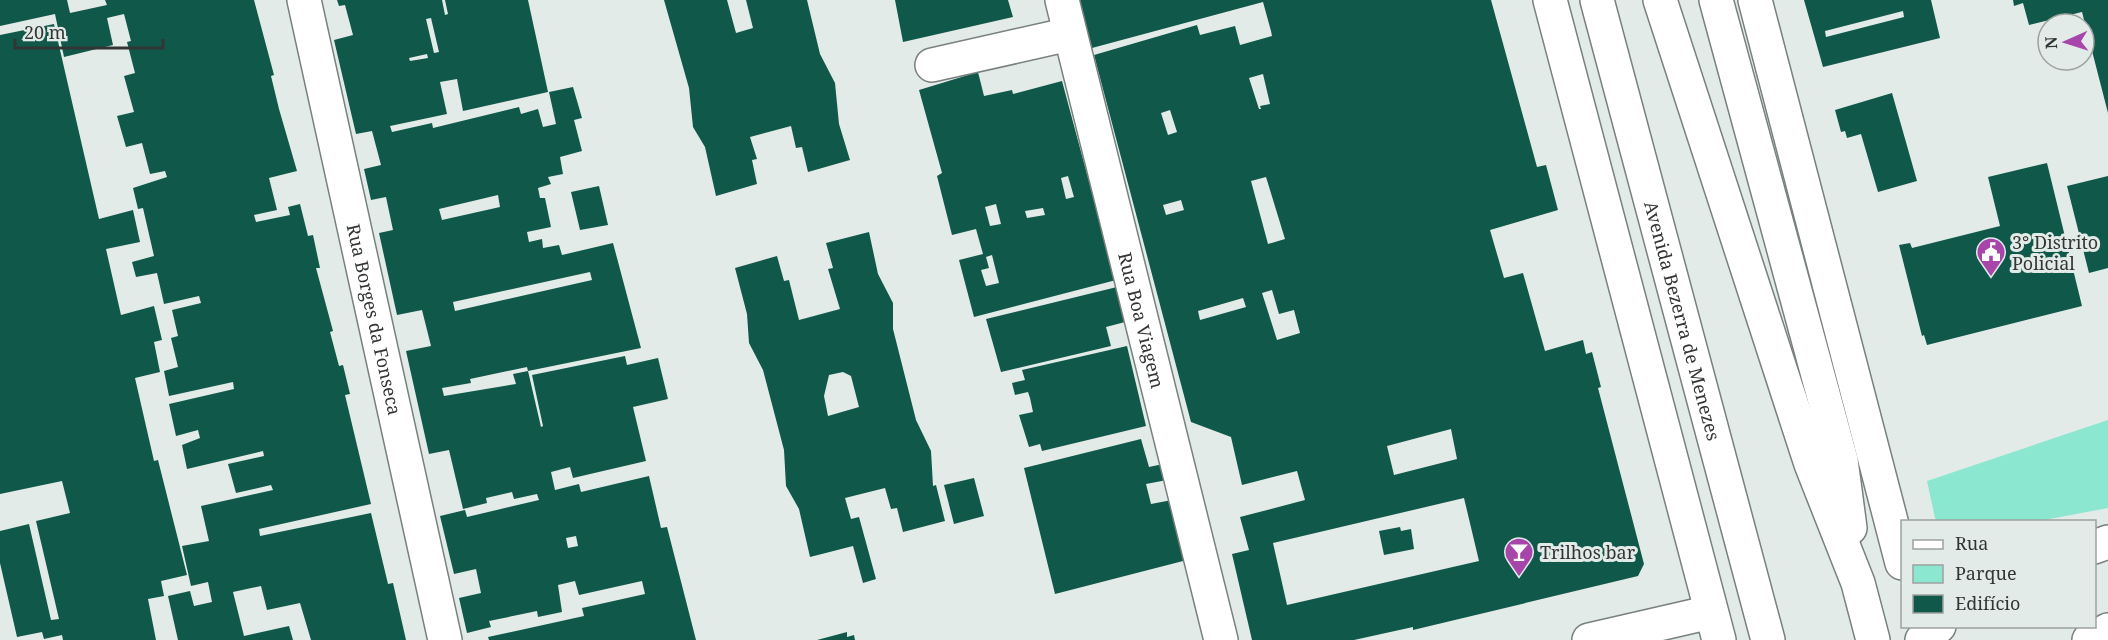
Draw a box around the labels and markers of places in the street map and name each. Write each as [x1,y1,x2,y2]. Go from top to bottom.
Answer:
place label: 3° Distrito Policial [2012,230,2098,275]
public building icon: 3° Distrito Policial [1975,236,2007,278]
bar icon: Trilhos bar [1503,536,1535,578]
place label: Trilhos bar [1540,540,1636,564]

